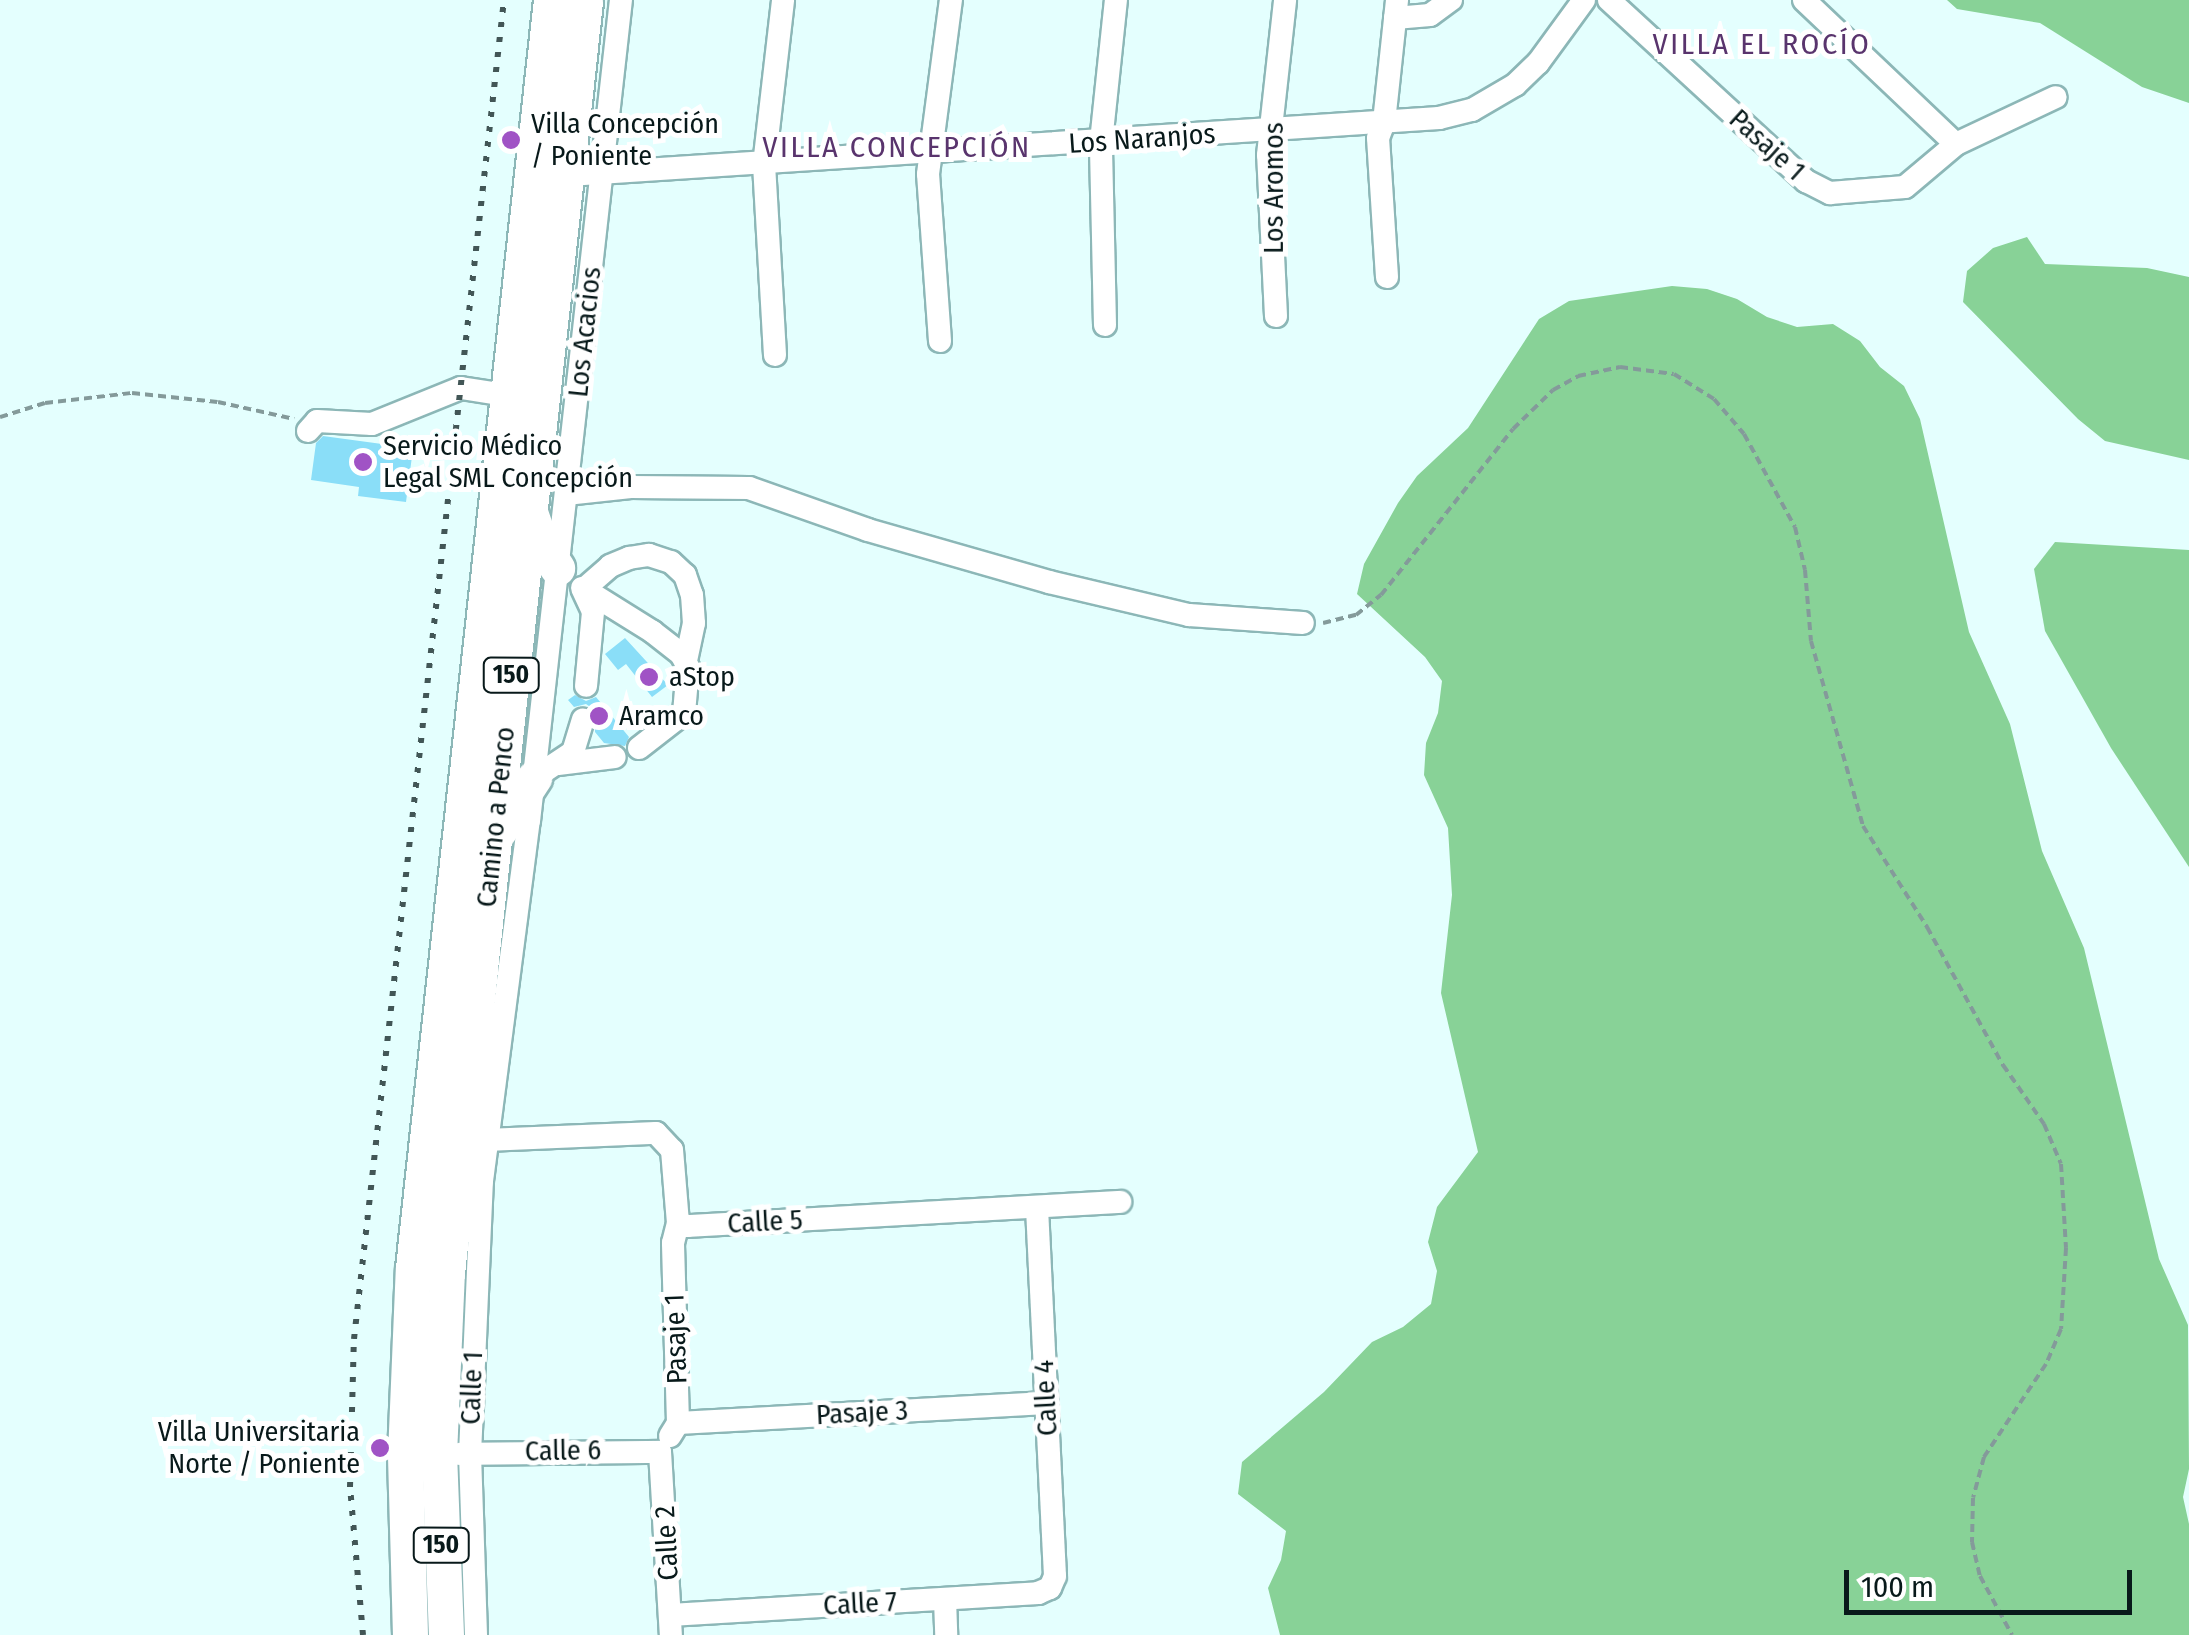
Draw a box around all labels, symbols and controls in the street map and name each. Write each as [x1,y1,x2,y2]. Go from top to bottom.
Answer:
district label: VILLA EL ROCÍO [1653,26,1871,62]
street label: Pasaje 1 [1722,102,1812,188]
place label: Villa Concepción / Poniente [531,107,719,173]
street label: Los Naranjos [1068,117,1216,161]
street label: Los Aromos [1257,122,1291,254]
marker: Villa Concepción / Poniente [500,129,522,151]
district label: VILLA CONCEPCIÓN [762,129,1032,165]
street label: Los Acacios [561,265,609,399]
place label: Servicio Médico Legal SML Concepción [383,429,633,495]
marker: Servicio Médico Legal SML Concepción [352,451,374,473]
road number: 150 [481,655,541,695]
place label: aStop [669,660,735,694]
marker: aStop [638,666,660,688]
place label: Aramco [619,699,704,733]
marker: Aramco [588,705,610,727]
street label: Camino a Penco [470,725,522,909]
street label: Calle 5 [727,1203,803,1241]
street label: Pasaje 1 [658,1293,694,1385]
street label: Calle 1 [454,1351,490,1425]
street label: Calle 4 [1027,1359,1065,1437]
street label: Pasaje 3 [815,1394,909,1432]
place label: Villa Universitaria Norte / Poniente [158,1415,360,1481]
street label: Calle 6 [525,1434,601,1468]
marker: Villa Universitaria Norte / Poniente [369,1437,391,1459]
street label: Calle 2 [648,1505,686,1581]
road number: 150 [411,1525,471,1565]
scale bar [1849,1550,2136,1612]
text: 100 m [1861,1569,1934,1605]
street label: Calle 7 [822,1585,898,1623]

